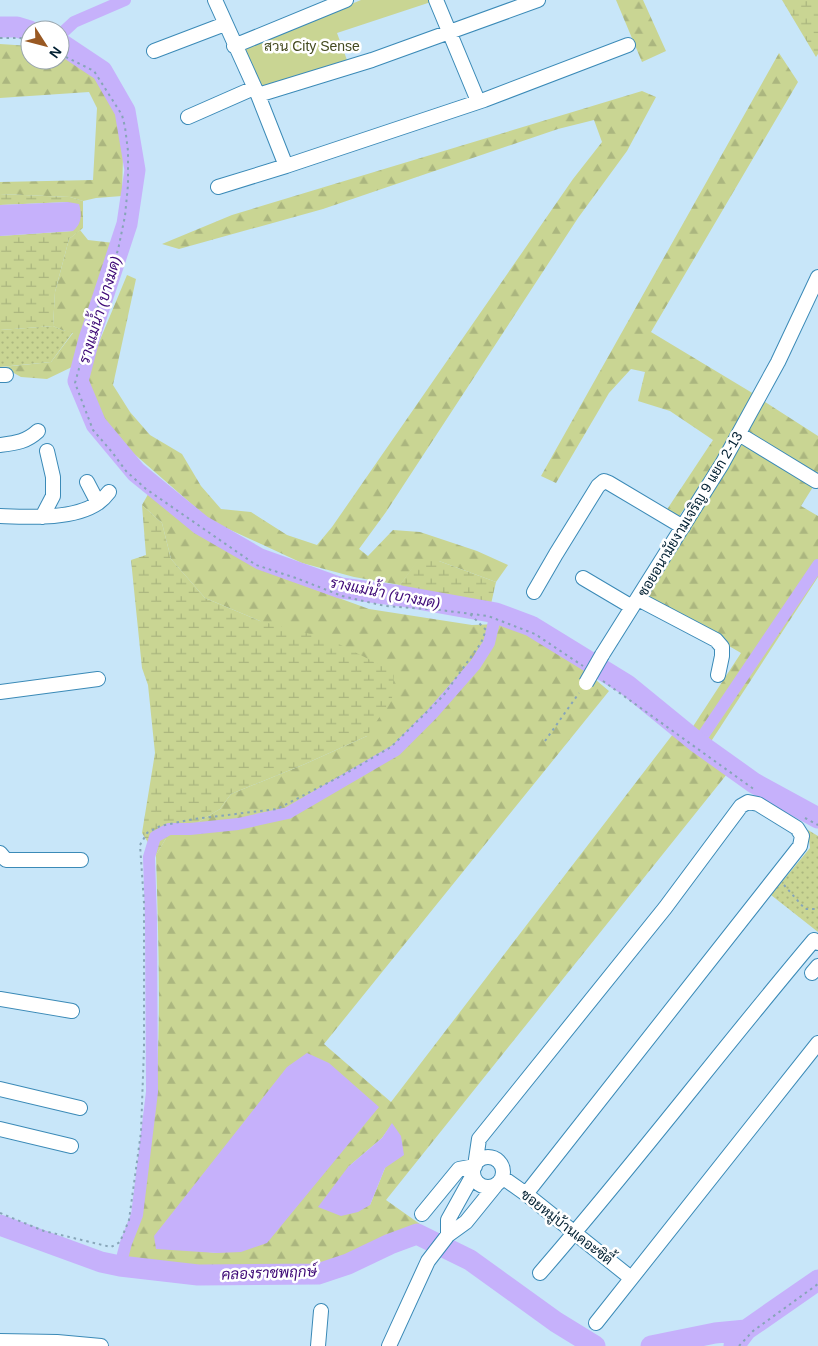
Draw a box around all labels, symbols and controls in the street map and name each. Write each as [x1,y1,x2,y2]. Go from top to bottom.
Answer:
north arrow [20,20,70,70]
park label: สวน City Sense [264,38,360,54]
text: N [46,44,65,61]
water label: รางแม่น้ำ (บางมด) [71,253,124,366]
street label: ซอยอนามัยงามเจริญ 9 แยก 2-13 [634,429,747,600]
water label: รางแม่น้ำ (บางมด) [328,570,442,612]
street label: ซอยหมู่บ้านเดอะซิตี้ [516,1183,619,1270]
water label: คลองราชพฤกษ์ [221,1261,319,1284]

